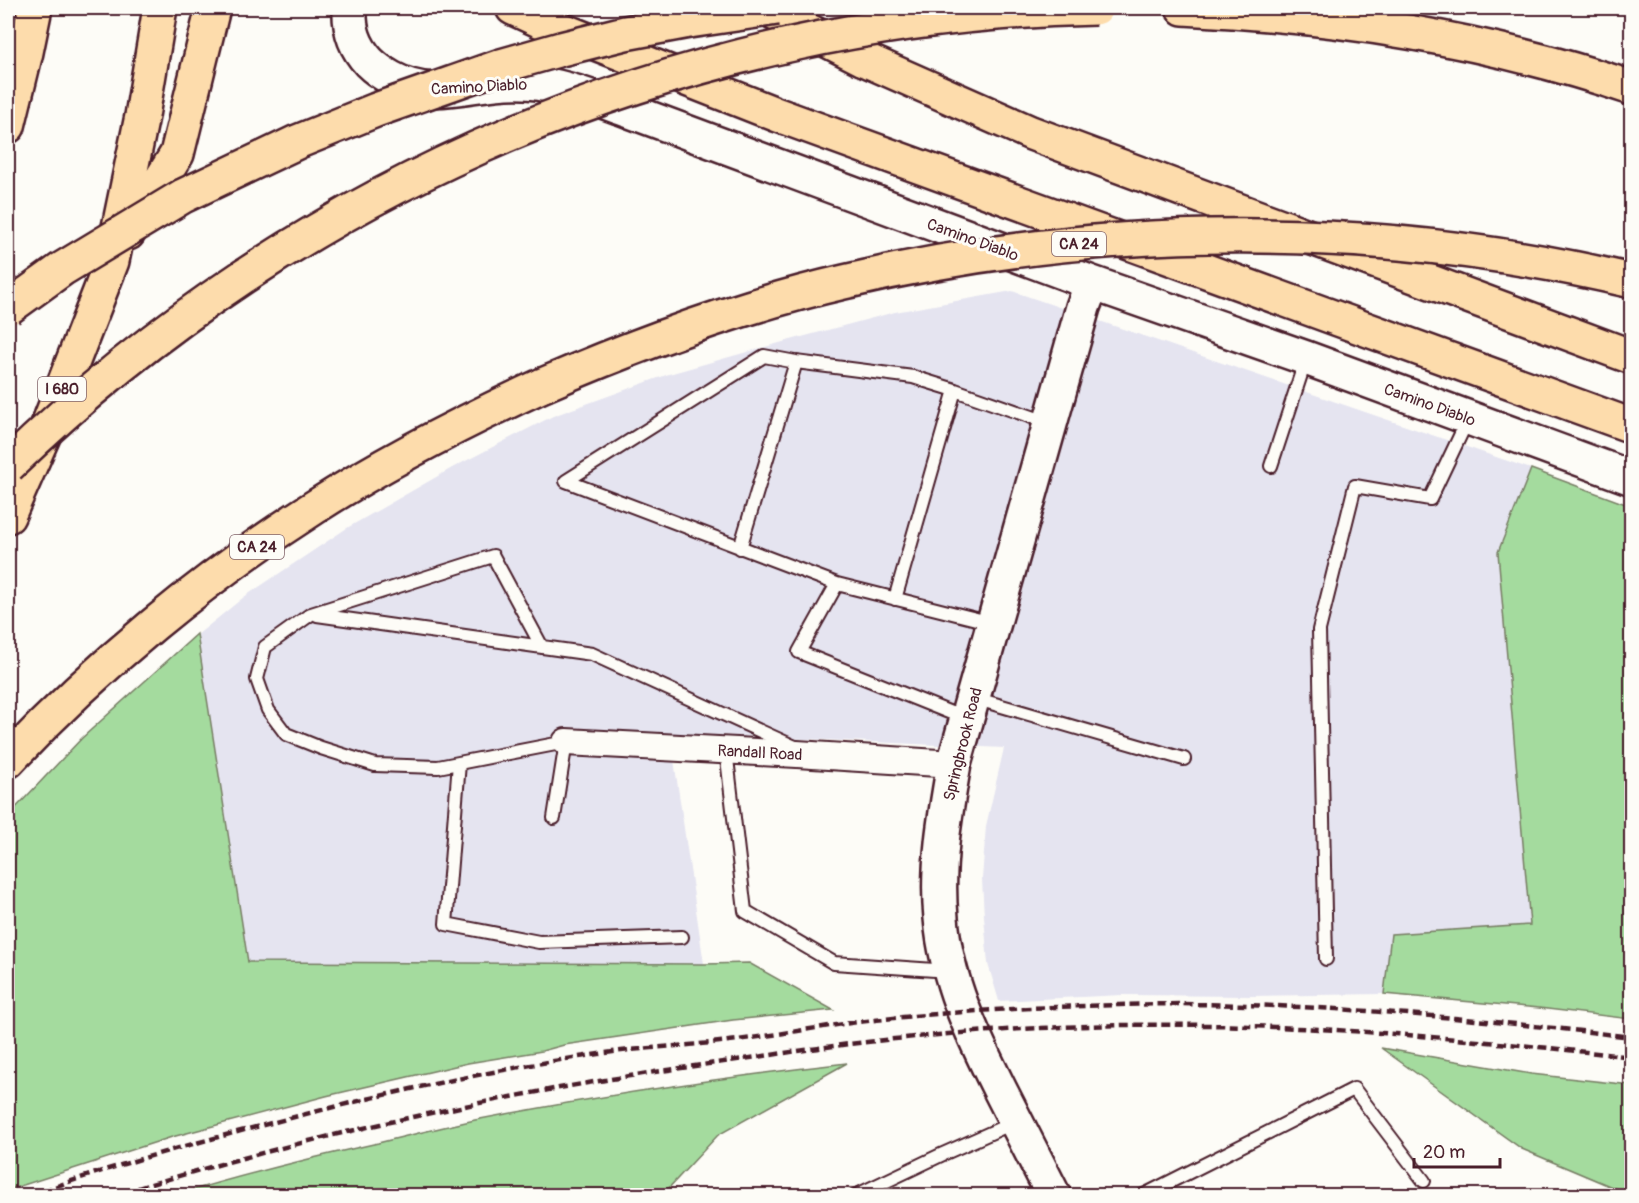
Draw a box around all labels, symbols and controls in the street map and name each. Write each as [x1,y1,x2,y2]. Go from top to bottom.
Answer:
street label: Camino Diablo [430,74,528,100]
street label: Camino Diablo [924,214,1022,266]
road number: CA 24 [1052,232,1106,256]
road number: I 680 [38,377,86,401]
street label: Camino Diablo [1381,379,1479,431]
road number: CA 24 [230,535,284,559]
street label: Springbrook Road [939,685,987,803]
street label: Randall Road [717,741,803,765]
scale bar [1414,1131,1500,1169]
text: 20 m [1423,1141,1465,1164]

